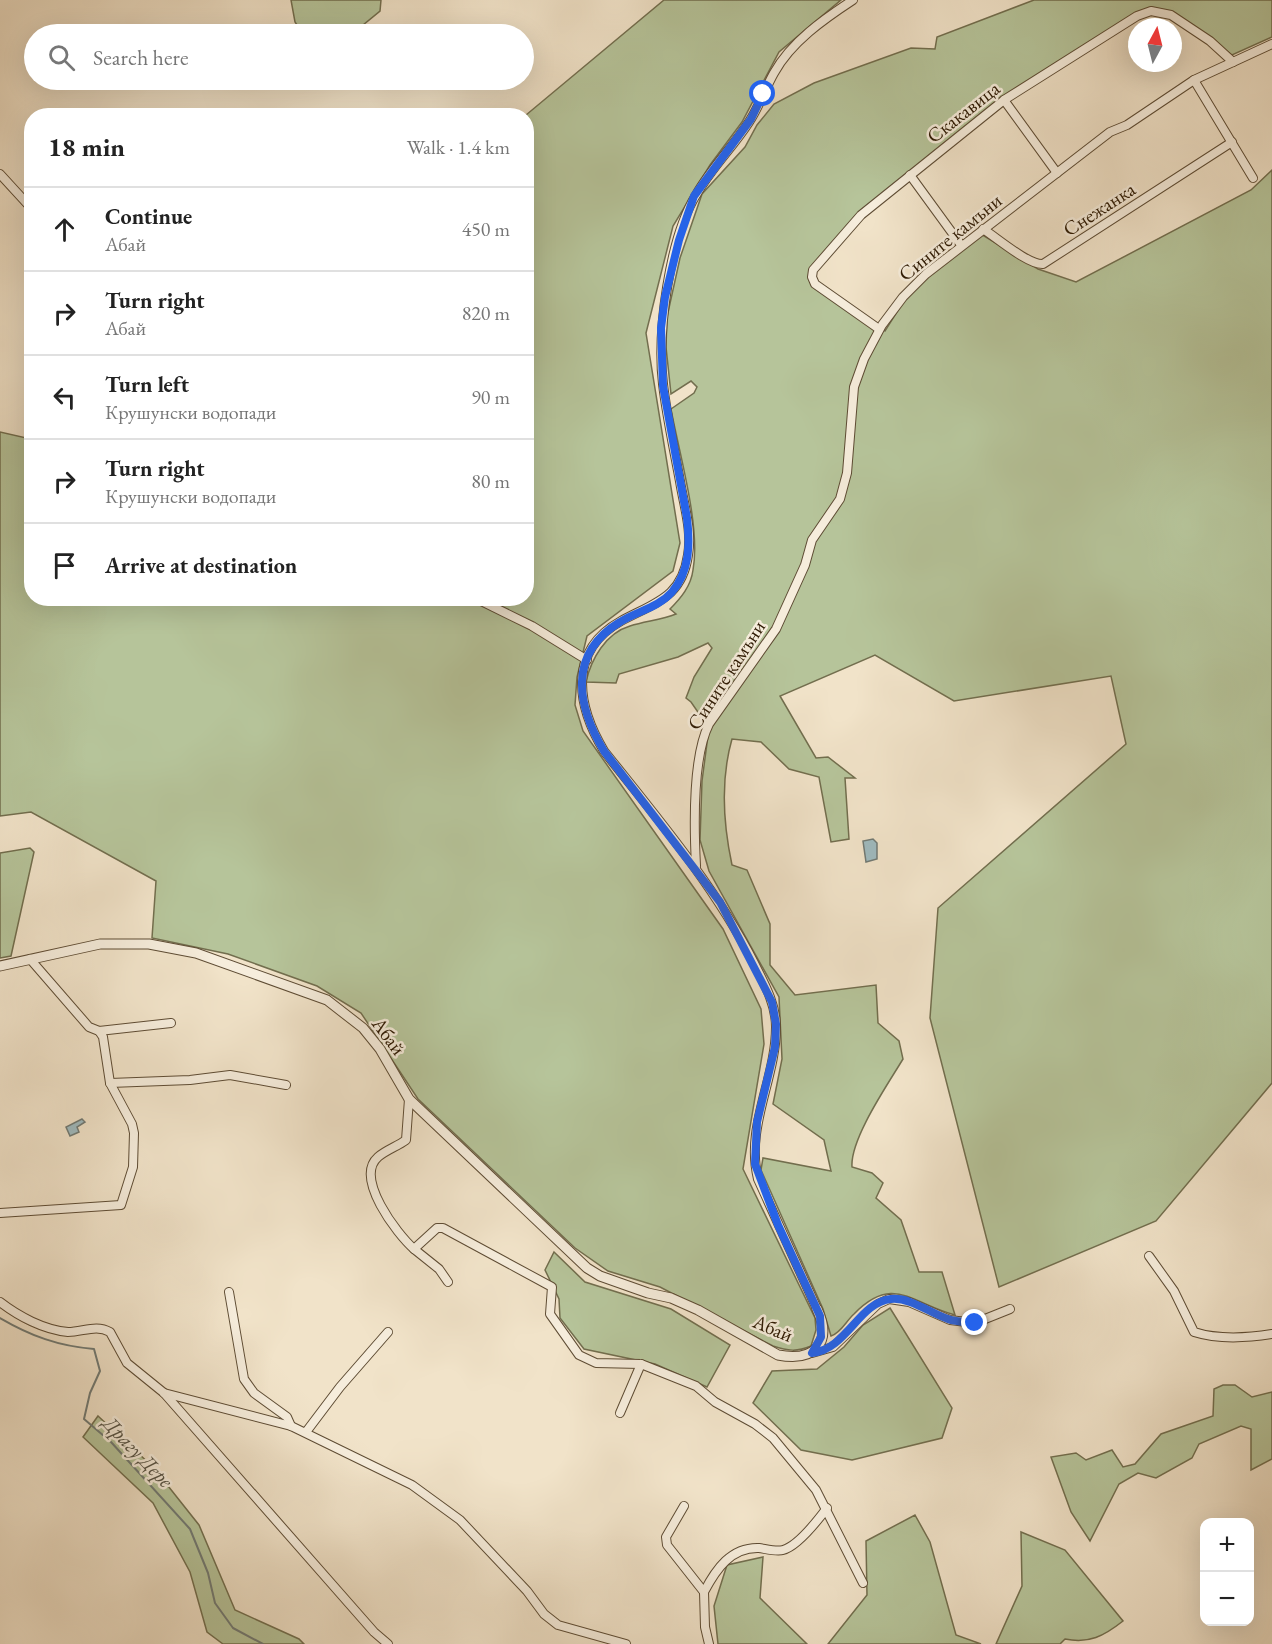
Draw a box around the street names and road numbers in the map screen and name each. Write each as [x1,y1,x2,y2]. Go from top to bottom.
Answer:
street label: Скакавица [921,75,1005,149]
street label: Снежанка [1058,176,1140,242]
street label: Сините камъни [893,187,1007,287]
street label: Сините камъни [681,615,771,735]
street label: Абай [366,1011,412,1061]
street label: Абай [748,1308,797,1348]

